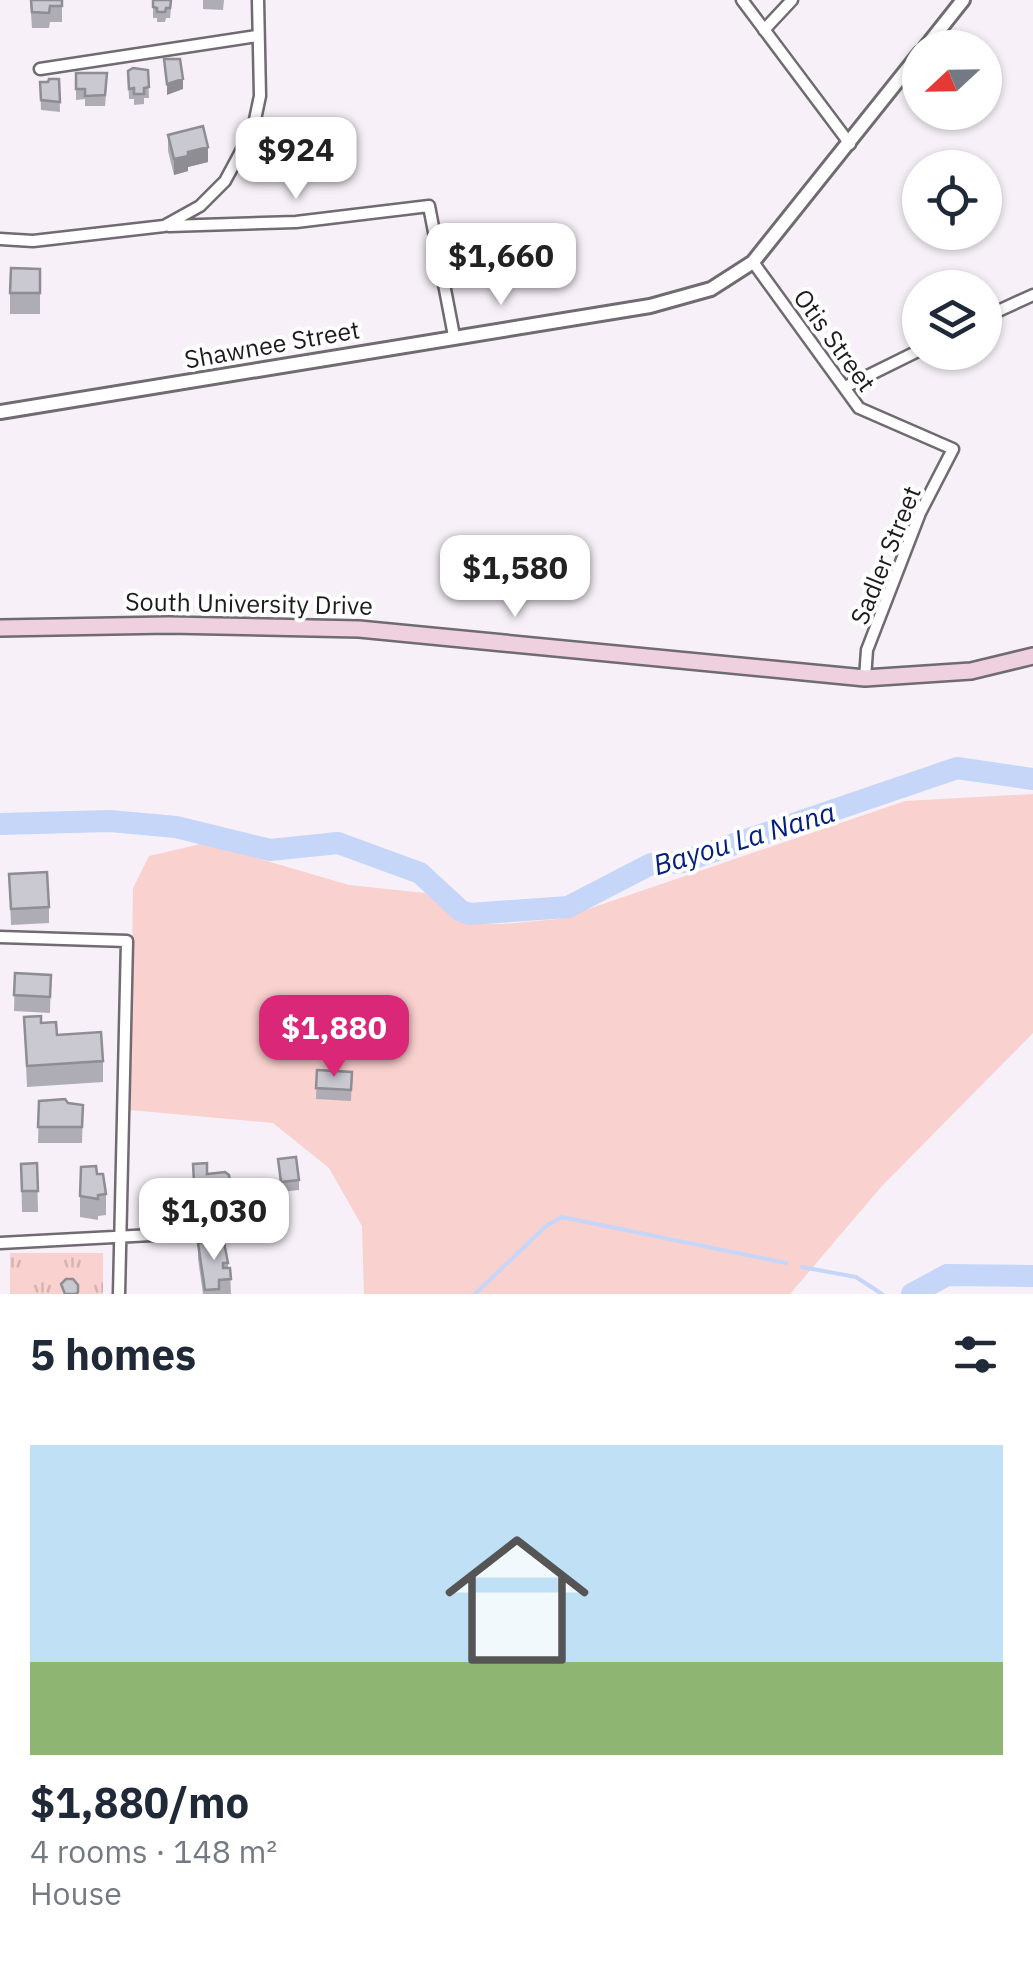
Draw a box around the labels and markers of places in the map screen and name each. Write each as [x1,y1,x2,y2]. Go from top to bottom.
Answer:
pin: $924 [237,117,355,202]
pin: $1,660 [420,223,582,308]
pin: $1,580 [434,535,596,620]
pin: $1,880 [253,995,415,1080]
pin: $1,030 [133,1178,295,1263]

